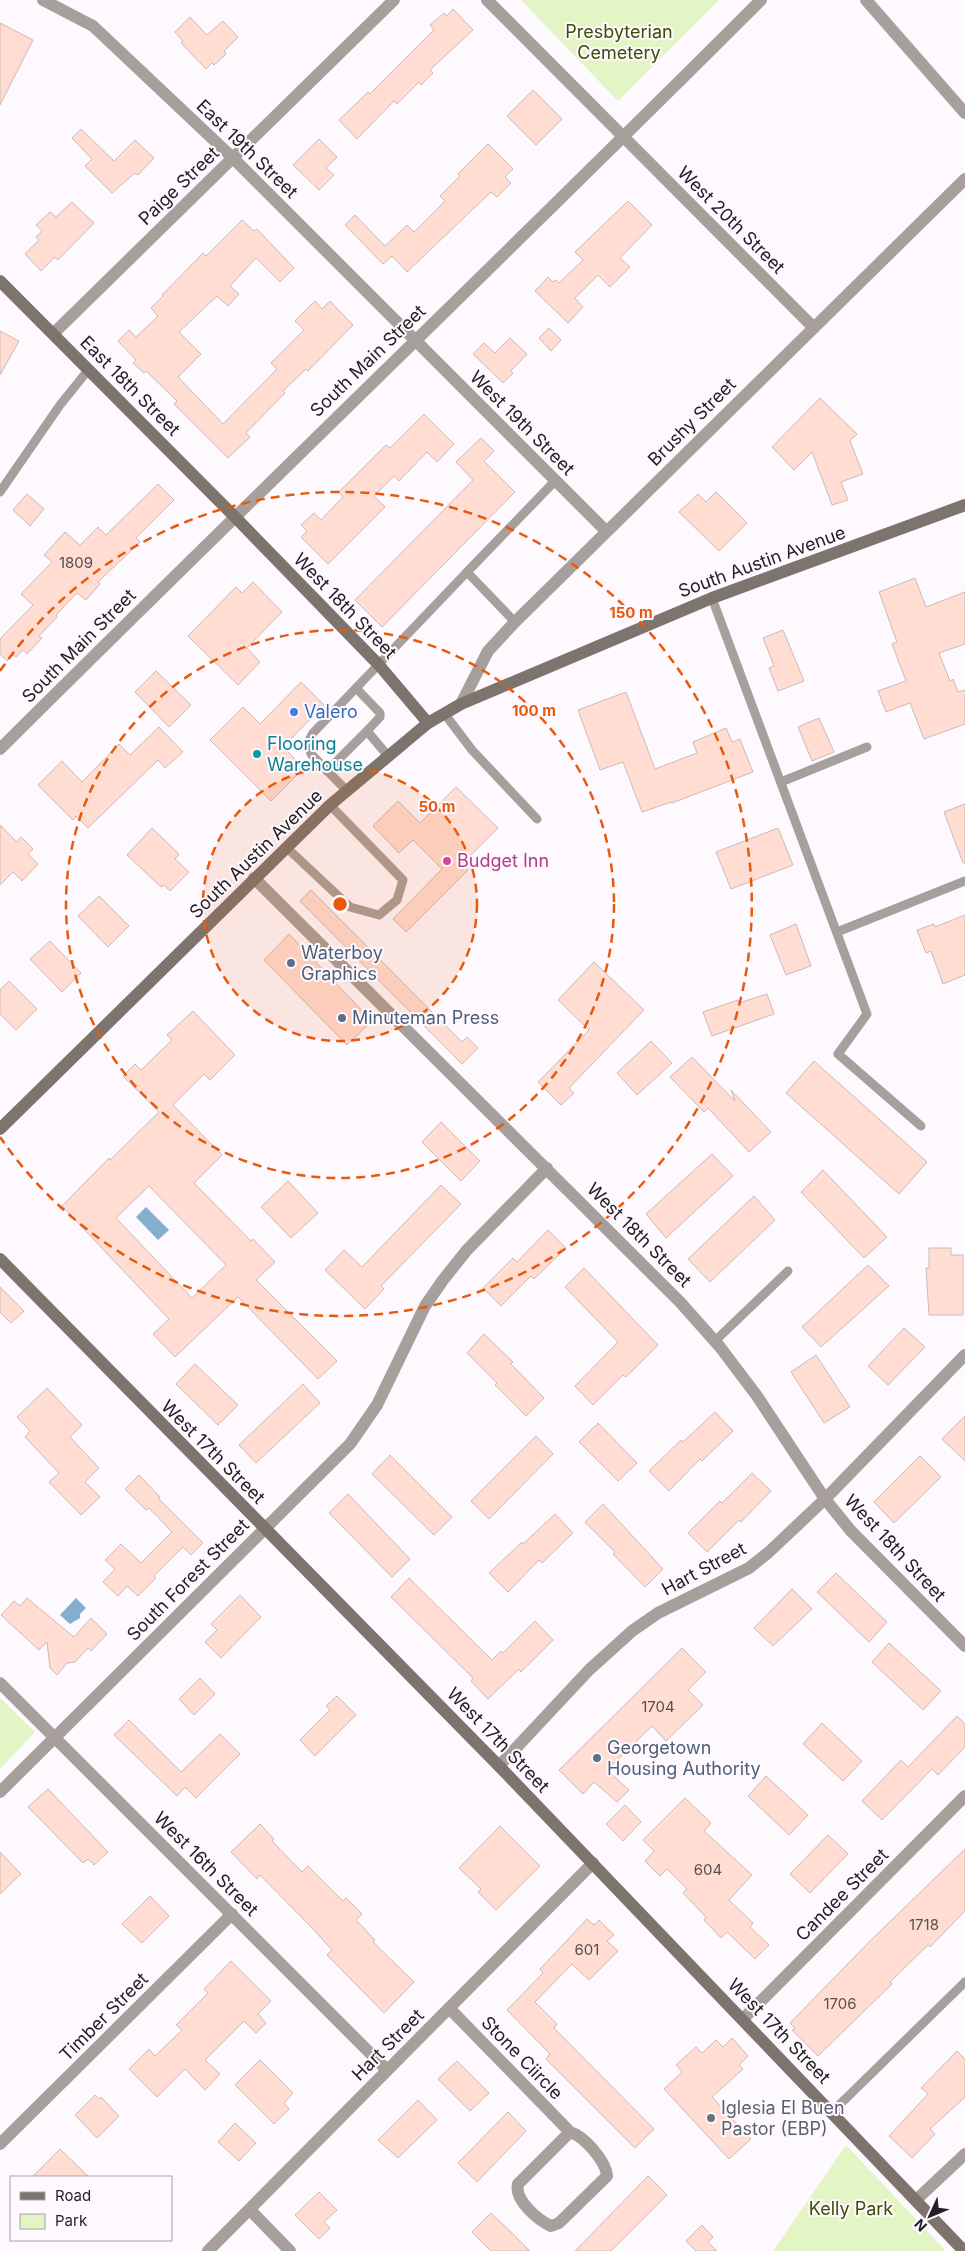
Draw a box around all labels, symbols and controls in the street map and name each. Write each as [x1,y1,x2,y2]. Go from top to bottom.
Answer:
park label: Presbyterian Cemetery [565,21,673,63]
street label: East 19th Street [192,95,302,202]
street label: Paige Street [134,142,223,229]
street label: West 20th Street [673,162,789,278]
street label: South Main Street [306,300,430,421]
street label: East 18th Street [76,331,185,440]
street label: West 19th Street [466,366,579,479]
street label: Brushy Street [644,373,740,470]
street label: South Austin Avenue [675,522,848,602]
street label: West 18th Street [290,548,401,663]
house number: 1809 [59,553,93,572]
street label: South Main Street [18,584,140,707]
text: 150 m [609,603,653,622]
place label: Valero [304,701,358,722]
text: 100 m [512,701,556,720]
marker: Valero [288,706,300,718]
place label: Flooring Warehouse [267,733,363,775]
marker: Flooring Warehouse [251,748,263,760]
street label: South Austin Avenue [185,785,326,922]
text: 50 m [419,797,455,816]
place label: Budget Inn [457,850,549,871]
marker: Budget Inn [441,855,453,867]
centre of rings [331,895,349,913]
place label: Waterboy Graphics [301,942,383,984]
marker: Waterboy Graphics [285,957,297,969]
place label: Minuteman Press [352,1007,499,1028]
marker: Minuteman Press [336,1012,348,1024]
street label: West 18th Street [583,1178,696,1291]
street label: West 17th Street [157,1396,270,1508]
street label: West 18th Street [840,1490,950,1606]
street label: South Forest Street [122,1514,253,1645]
street label: Hart Street [658,1538,750,1599]
street label: West 17th Street [443,1683,554,1797]
house number: 1704 [641,1697,675,1716]
place label: Georgetown Housing Authority [607,1737,761,1779]
marker: Georgetown Housing Authority [591,1752,603,1764]
street label: West 16th Street [150,1807,263,1920]
street label: Candee Street [791,1844,892,1945]
house number: 604 [694,1860,722,1879]
house number: 1718 [909,1915,939,1934]
house number: 601 [575,1940,599,1959]
street label: Timber Street [55,1968,152,2065]
street label: West 17th Street [724,1974,835,2088]
house number: 1706 [823,1994,857,2013]
street label: Hart Street [348,2005,428,2085]
street label: Stone Ciircle [477,2012,567,2104]
place label: Iglesia El Buen Pastor (EBP) [721,2097,845,2139]
marker: Iglesia El Buen Pastor (EBP) [705,2112,717,2124]
legend [10,2176,172,2241]
text: Road [55,2186,91,2205]
north arrow [905,2191,955,2241]
park label: Kelly Park [809,2198,893,2219]
text: Park [55,2211,88,2230]
text: N [910,2216,930,2235]

